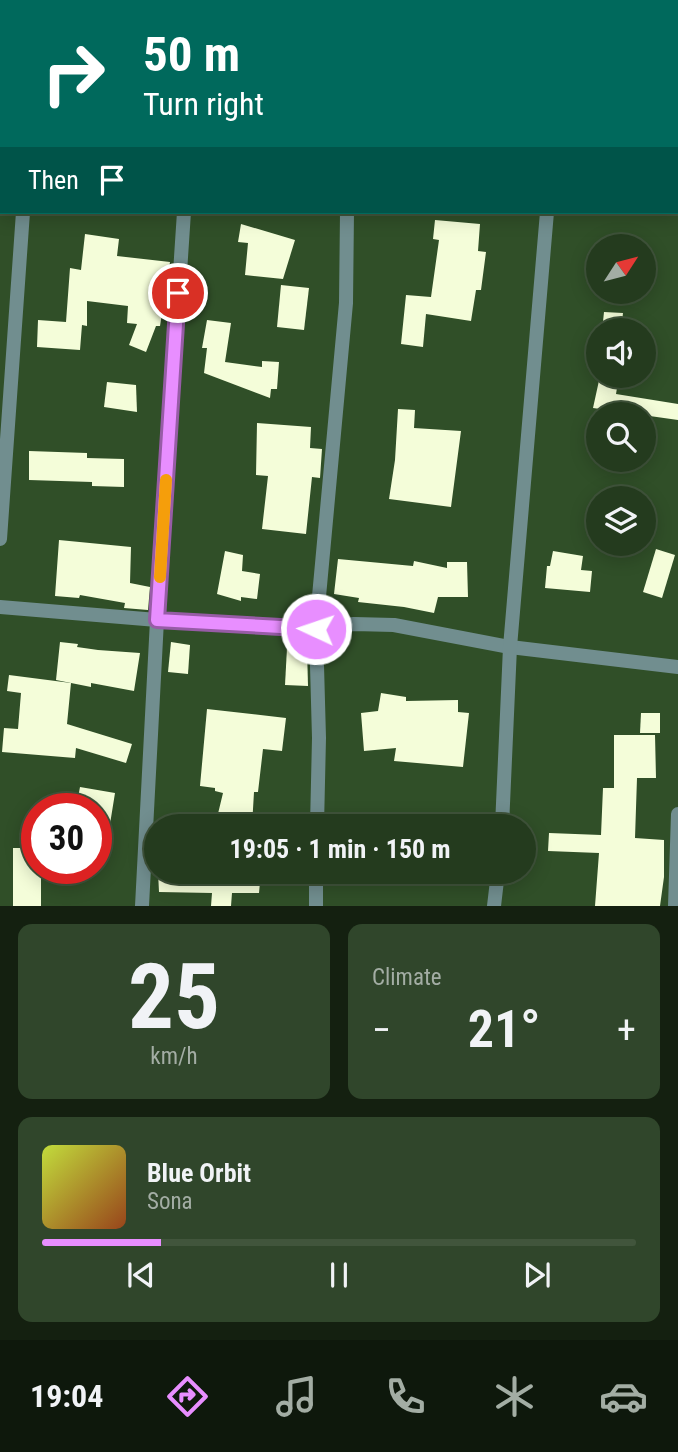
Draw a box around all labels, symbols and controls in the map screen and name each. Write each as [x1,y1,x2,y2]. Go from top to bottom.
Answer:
text: 50 m [143,26,240,83]
icon: right [28,28,119,119]
text: Turn right [143,85,264,123]
icon: arrive [93,161,131,199]
text: Then [28,165,79,195]
north arrow [586,234,656,304]
map controls [586,234,656,556]
pin [148,263,208,323]
icon: arrive [159,274,197,312]
button: sound [586,318,656,388]
button: search [586,402,656,472]
button: layers [586,486,656,556]
position arrow [279,592,353,666]
speed limit sign: 30 [21,793,112,884]
text: 19:05 · 1 min · 150 m [230,834,450,864]
text: 25 [128,944,220,1050]
text: Climate [372,964,442,991]
text: 21° [468,999,540,1060]
text: − [372,1008,391,1052]
text: + [617,1008,636,1052]
text: km/h [150,1043,198,1070]
text: Blue Orbit [147,1158,251,1188]
text: Sona [147,1188,193,1215]
icon: previous [122,1256,160,1294]
icon: pause [320,1256,358,1294]
icon: next [518,1256,556,1294]
icon: directions [163,1372,212,1421]
icon: music [272,1372,321,1421]
icon: phone [381,1372,430,1421]
icon: climate [490,1372,539,1421]
icon: car [599,1372,648,1421]
text: 19:04 [30,1377,103,1415]

